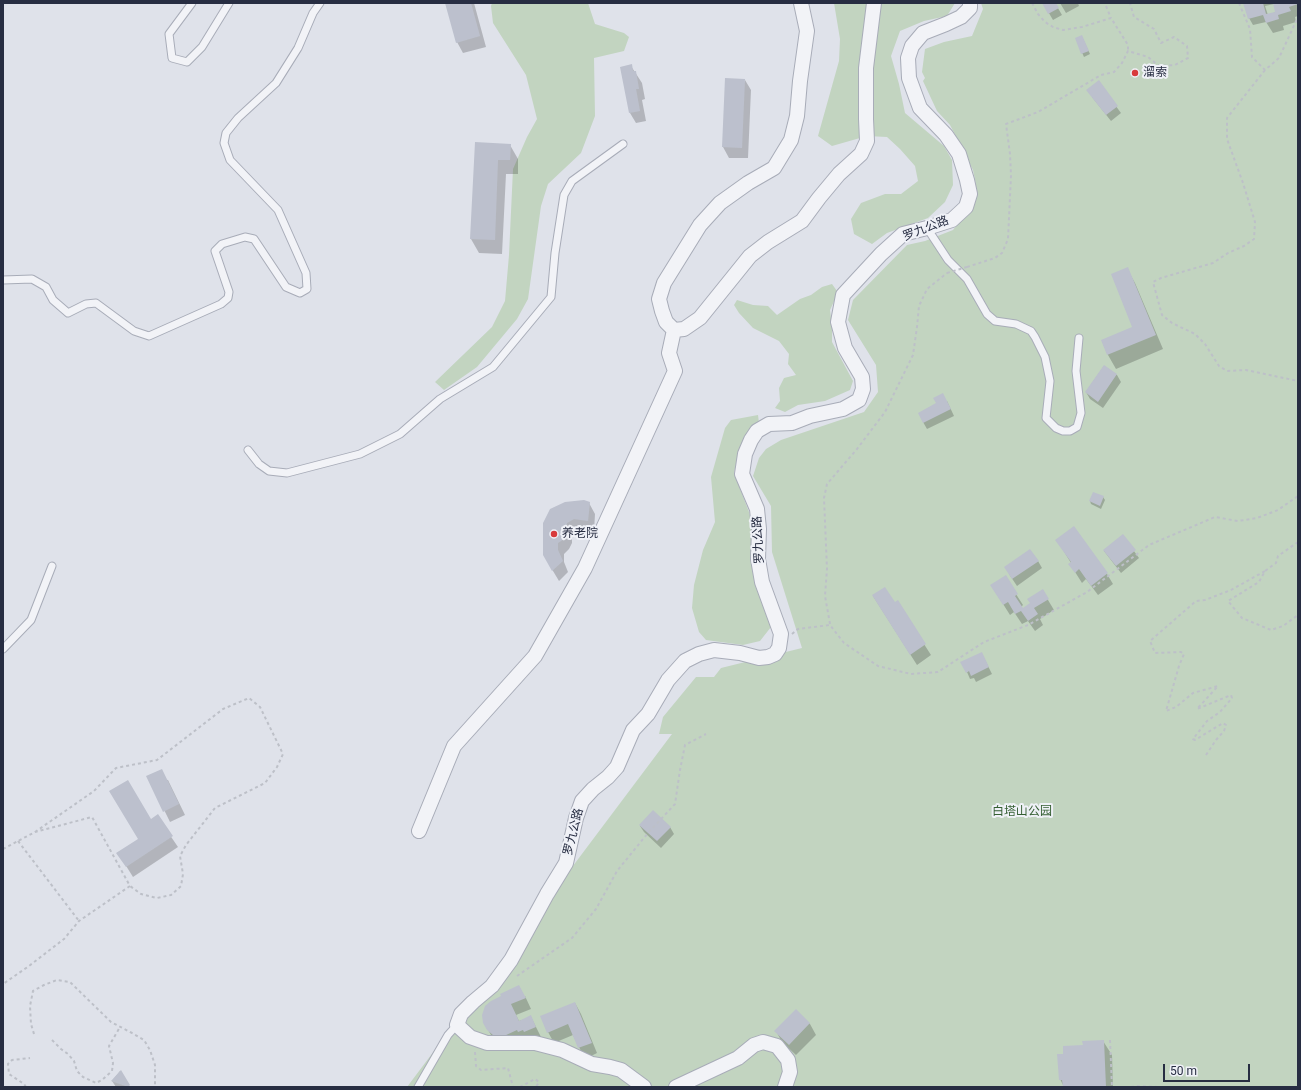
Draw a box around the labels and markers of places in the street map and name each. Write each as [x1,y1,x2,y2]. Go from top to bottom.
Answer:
place label: 溜索 [1143,66,1167,80]
marker: 溜索 [1130,68,1140,78]
place label: 养老院 [562,527,598,541]
marker: 养老院 [549,529,559,539]

